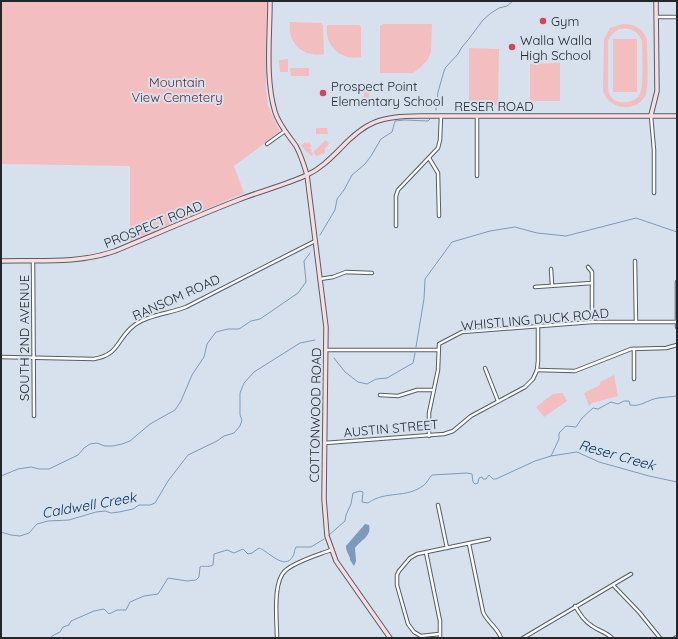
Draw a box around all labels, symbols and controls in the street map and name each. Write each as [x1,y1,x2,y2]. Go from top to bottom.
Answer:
place label: Gym [551,13,579,29]
marker: Gym [538,16,548,26]
place label: Walla Walla High School [520,32,592,63]
marker: Walla Walla High School [507,42,517,52]
park label: Mountain View Cemetery [131,74,223,105]
place label: Prospect Point Elementary School [331,78,444,109]
marker: Prospect Point Elementary School [318,88,328,98]
street label: RESER ROAD [454,98,534,114]
street label: PROSPECT ROAD [101,197,205,251]
street label: RANSOM ROAD [130,270,222,324]
street label: SOUTH 2ND AVENUE [16,275,32,401]
street label: WHISTLING DUCK ROAD [460,305,610,333]
street label: COTTONWOOD ROAD [306,347,324,483]
street label: AUSTIN STREET [343,416,439,440]
water label: Reser Creek [577,436,659,475]
water label: Caldwell Creek [40,488,139,522]

